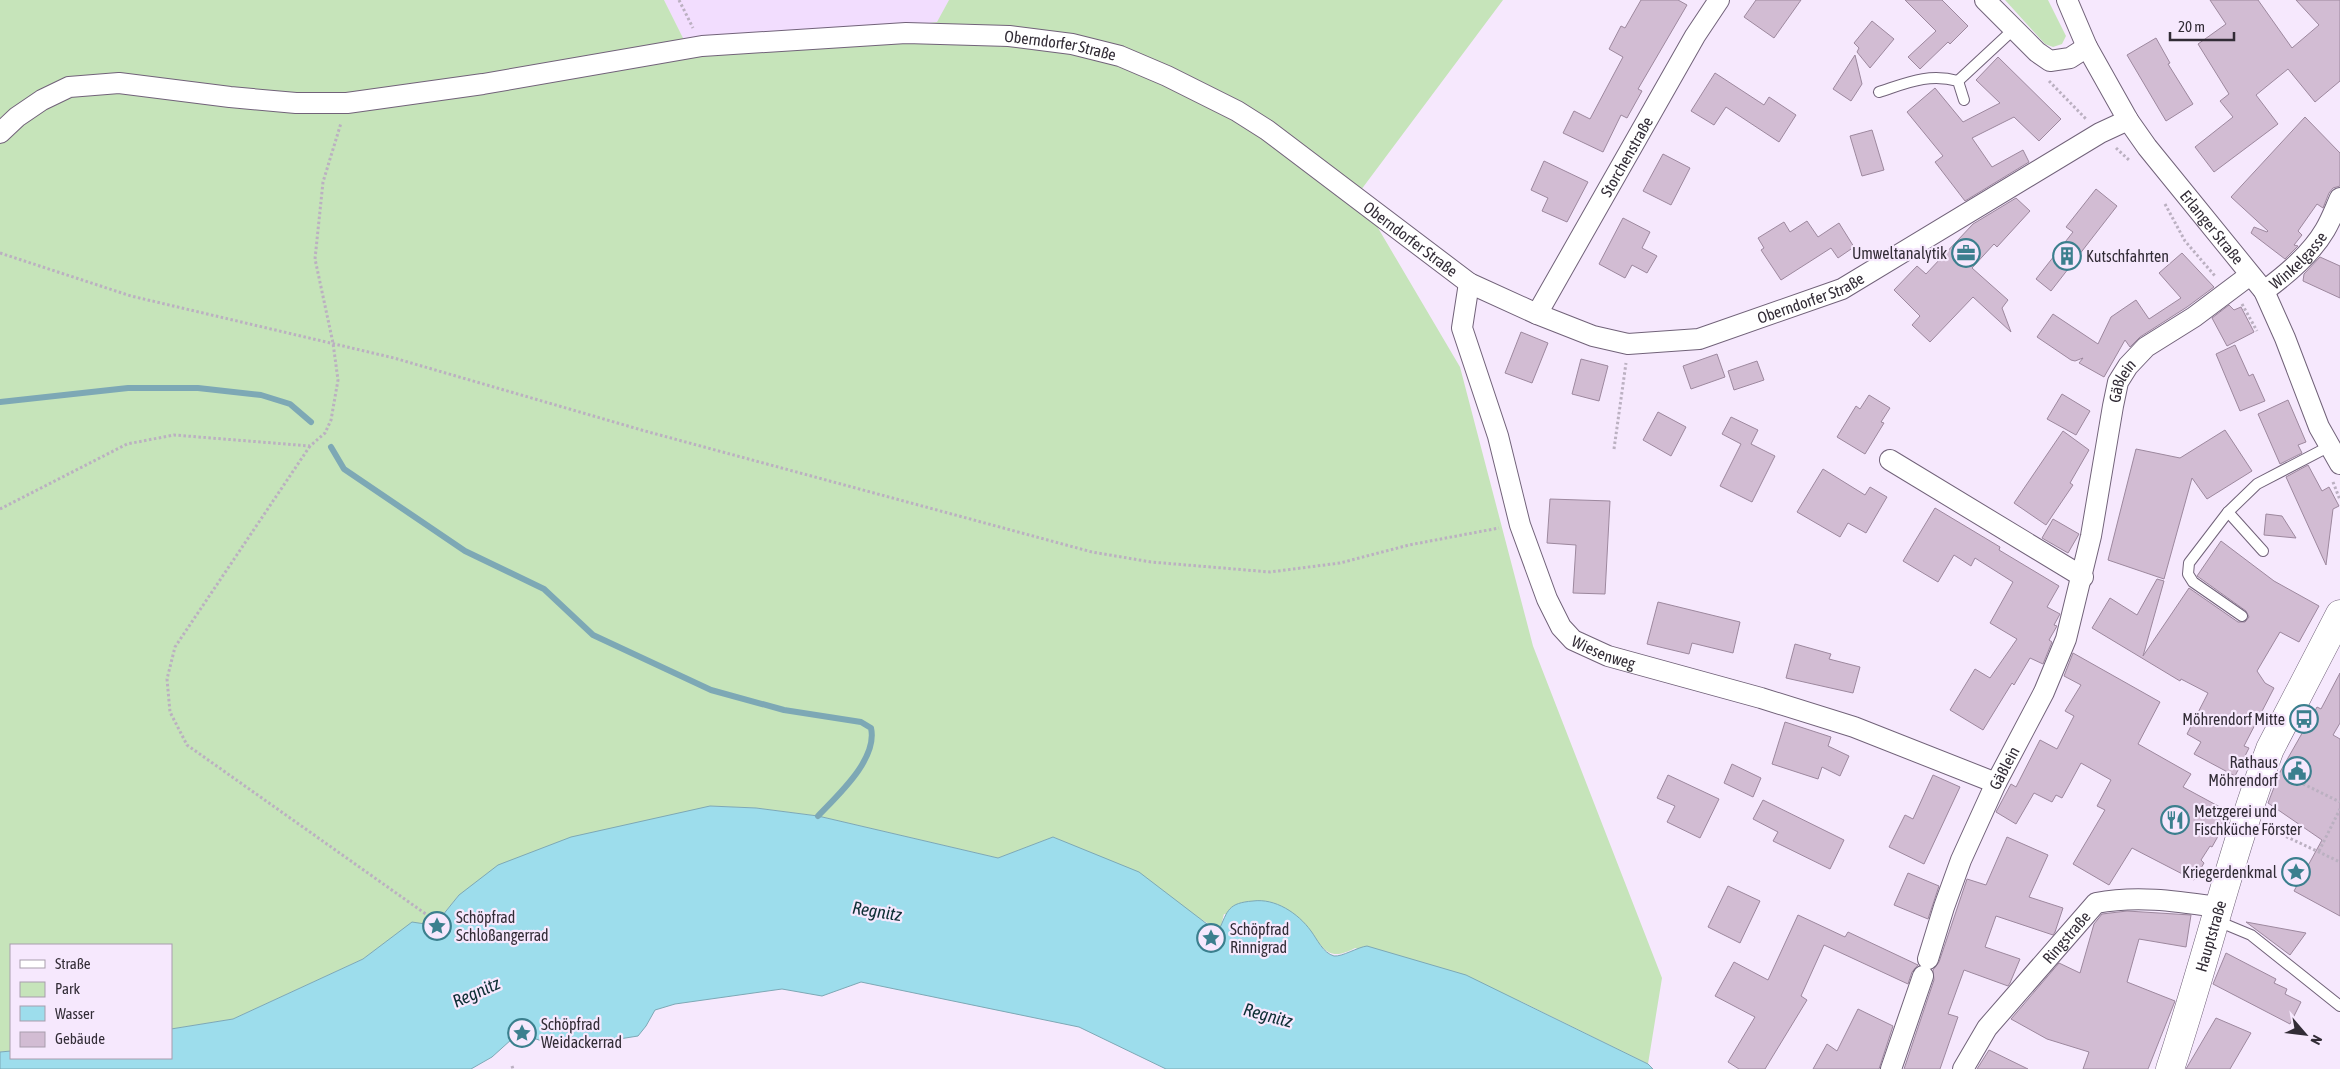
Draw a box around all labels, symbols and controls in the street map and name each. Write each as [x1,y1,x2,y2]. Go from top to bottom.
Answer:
scale bar [2170,10,2234,42]
text: 20 m [2178,18,2205,35]
street label: Oberndorfer Straße [1003,27,1118,64]
street label: Storchenstraße [1597,113,1656,200]
street label: Erlanger Straße [2177,187,2247,268]
street label: Oberndorfer Straße [1360,198,1461,280]
street label: Winkelgasse [2266,228,2330,293]
office icon: Umweltanalytik [1951,238,1981,268]
building icon: Kutschfahrten [2052,241,2082,271]
place label: Umweltanalytik [1852,244,1947,263]
place label: Kutschfahrten [2086,247,2169,265]
street label: Oberndorfer Straße [1755,269,1867,327]
street label: Gäßlein [2105,355,2139,404]
street label: Wiesenweg [1569,632,1638,673]
bus stop icon: Möhrendorf Mitte [2289,704,2319,734]
place label: Möhrendorf Mitte [2182,710,2285,728]
street label: Gäßlein [1985,743,2023,792]
place label: Rathaus Möhrendorf [2208,753,2279,789]
public building icon: Rathaus Möhrendorf [2282,756,2312,786]
place label: Metzgerei und Fischküche Förster [2194,802,2302,838]
restaurant icon: Metzgerei und Fischküche Förster [2160,805,2190,835]
place icon: Kriegerdenkmal [2281,857,2311,887]
place label: Kriegerdenkmal [2182,863,2278,882]
water label: Regnitz [851,897,904,925]
street label: Hauptstraße [2192,898,2229,974]
street label: Ringstraße [2039,907,2094,967]
place label: Schöpfrad Schloßangerrad [456,908,549,945]
place icon: Schöpfrad Schloßangerrad [422,911,452,941]
place label: Schöpfrad Rinnigrad [1230,920,1289,957]
place icon: Schöpfrad Rinnigrad [1196,923,1226,953]
legend [10,944,172,1059]
text: Straße [55,955,91,972]
water label: Regnitz [449,972,504,1012]
text: Park [55,980,80,997]
water label: Regnitz [1241,998,1295,1032]
text: Wasser [55,1005,95,1022]
north arrow [2280,1009,2330,1059]
place label: Schöpfrad Weidackerrad [541,1015,622,1051]
place icon: Schöpfrad Weidackerrad [507,1018,537,1048]
text: Gebäude [55,1030,105,1047]
text: N [2307,1033,2325,1048]

